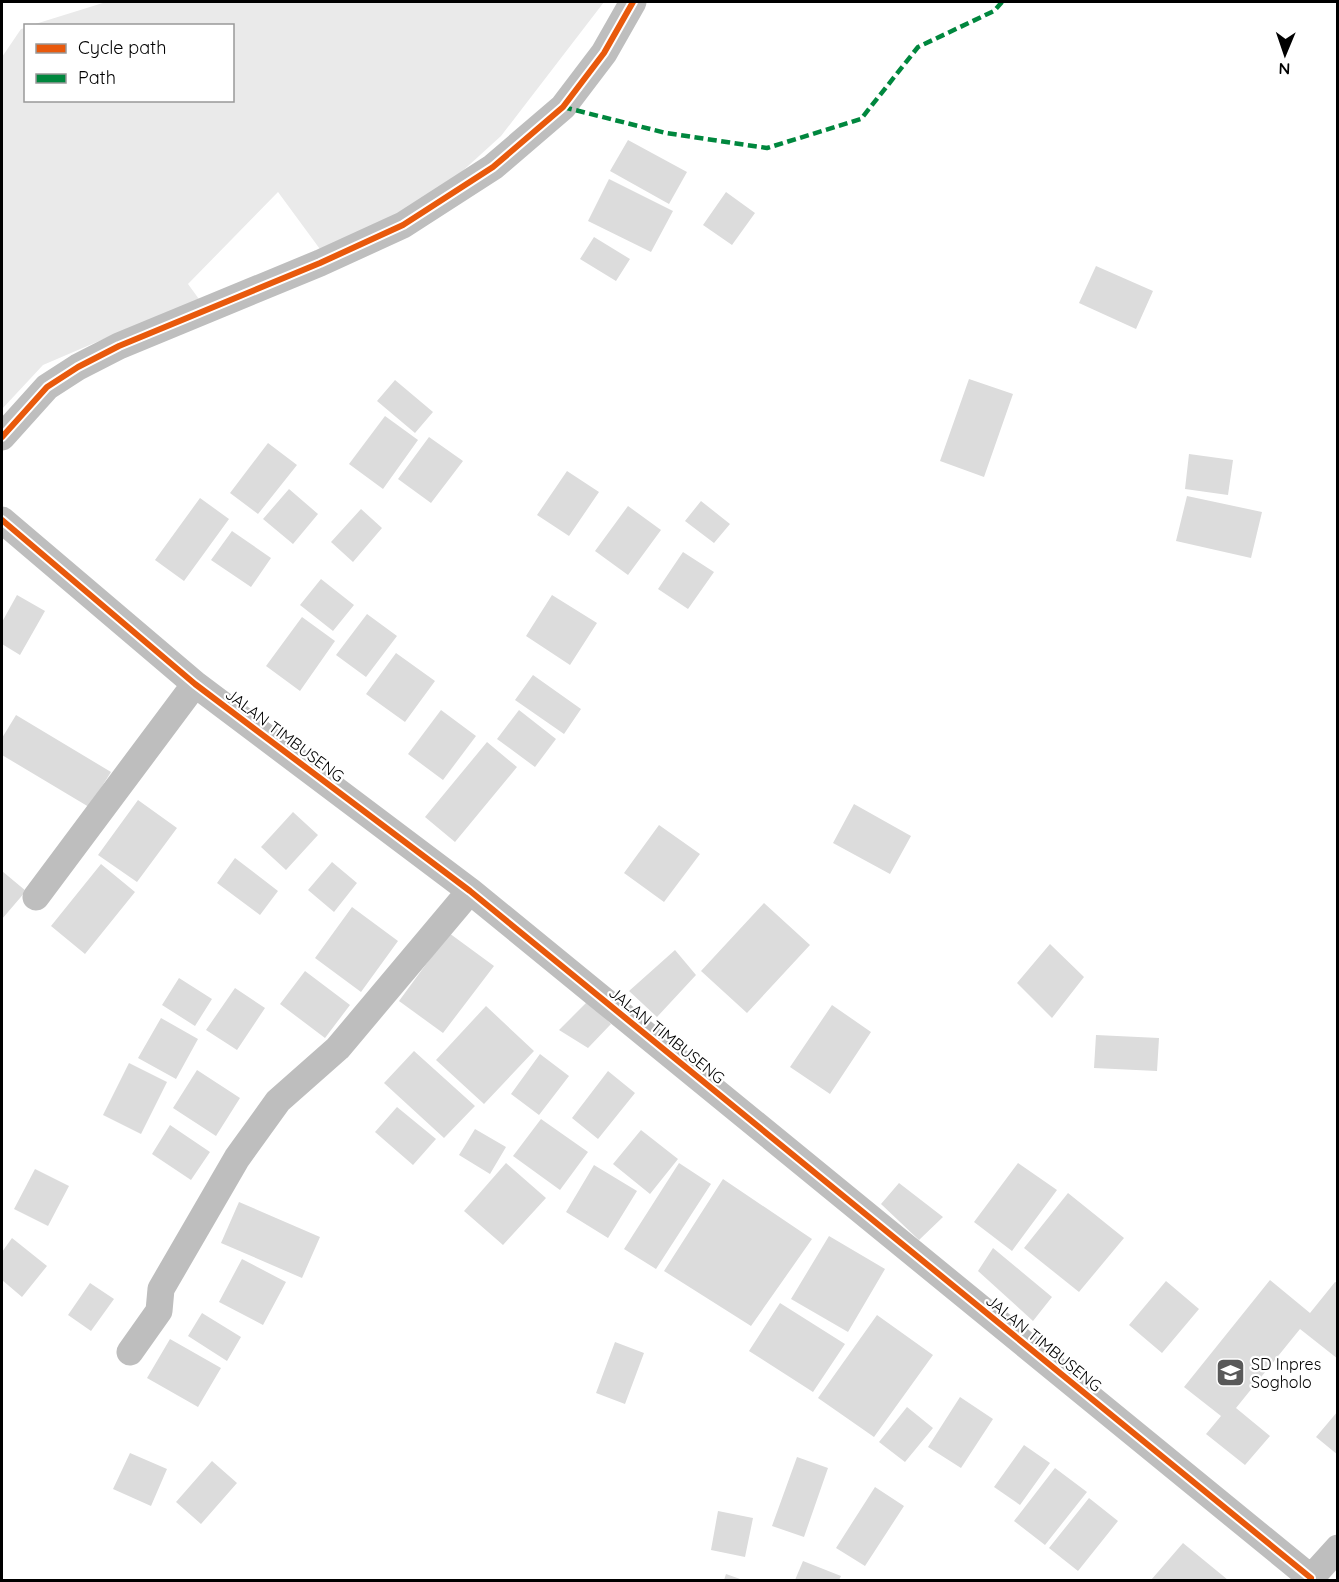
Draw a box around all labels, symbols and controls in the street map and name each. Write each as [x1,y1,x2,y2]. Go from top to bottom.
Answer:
legend [24,24,234,102]
north arrow [1255,24,1315,84]
text: Cycle path [78,36,166,59]
text: N [1278,59,1291,79]
text: Path [78,66,116,89]
street label: JALAN TIMBUSENG [222,684,348,786]
street label: JALAN TIMBUSENG [605,982,729,1088]
street label: JALAN TIMBUSENG [982,1290,1106,1396]
place label: SD Inpres Sogholo [1251,1354,1321,1392]
school or university icon: SD Inpres Sogholo [1214,1357,1246,1389]

